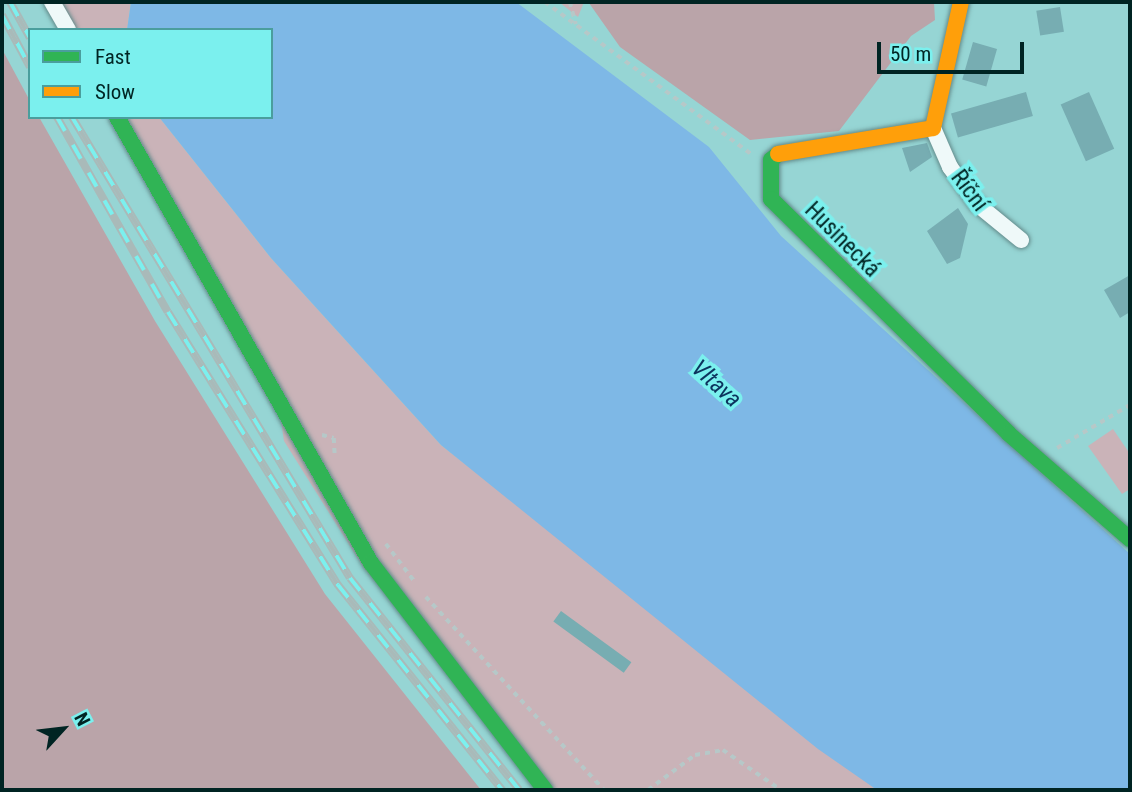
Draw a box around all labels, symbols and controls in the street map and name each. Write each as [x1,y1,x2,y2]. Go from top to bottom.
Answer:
legend [28,28,273,119]
scale bar [880,28,1027,72]
text: 50 m [890,42,931,66]
text: Fast [95,45,131,69]
text: Slow [95,80,135,104]
street label: Říční [944,165,994,217]
street label: Husinecká [799,197,885,283]
water label: Vltava [685,354,747,414]
north arrow [28,694,98,764]
text: N [69,709,95,730]

